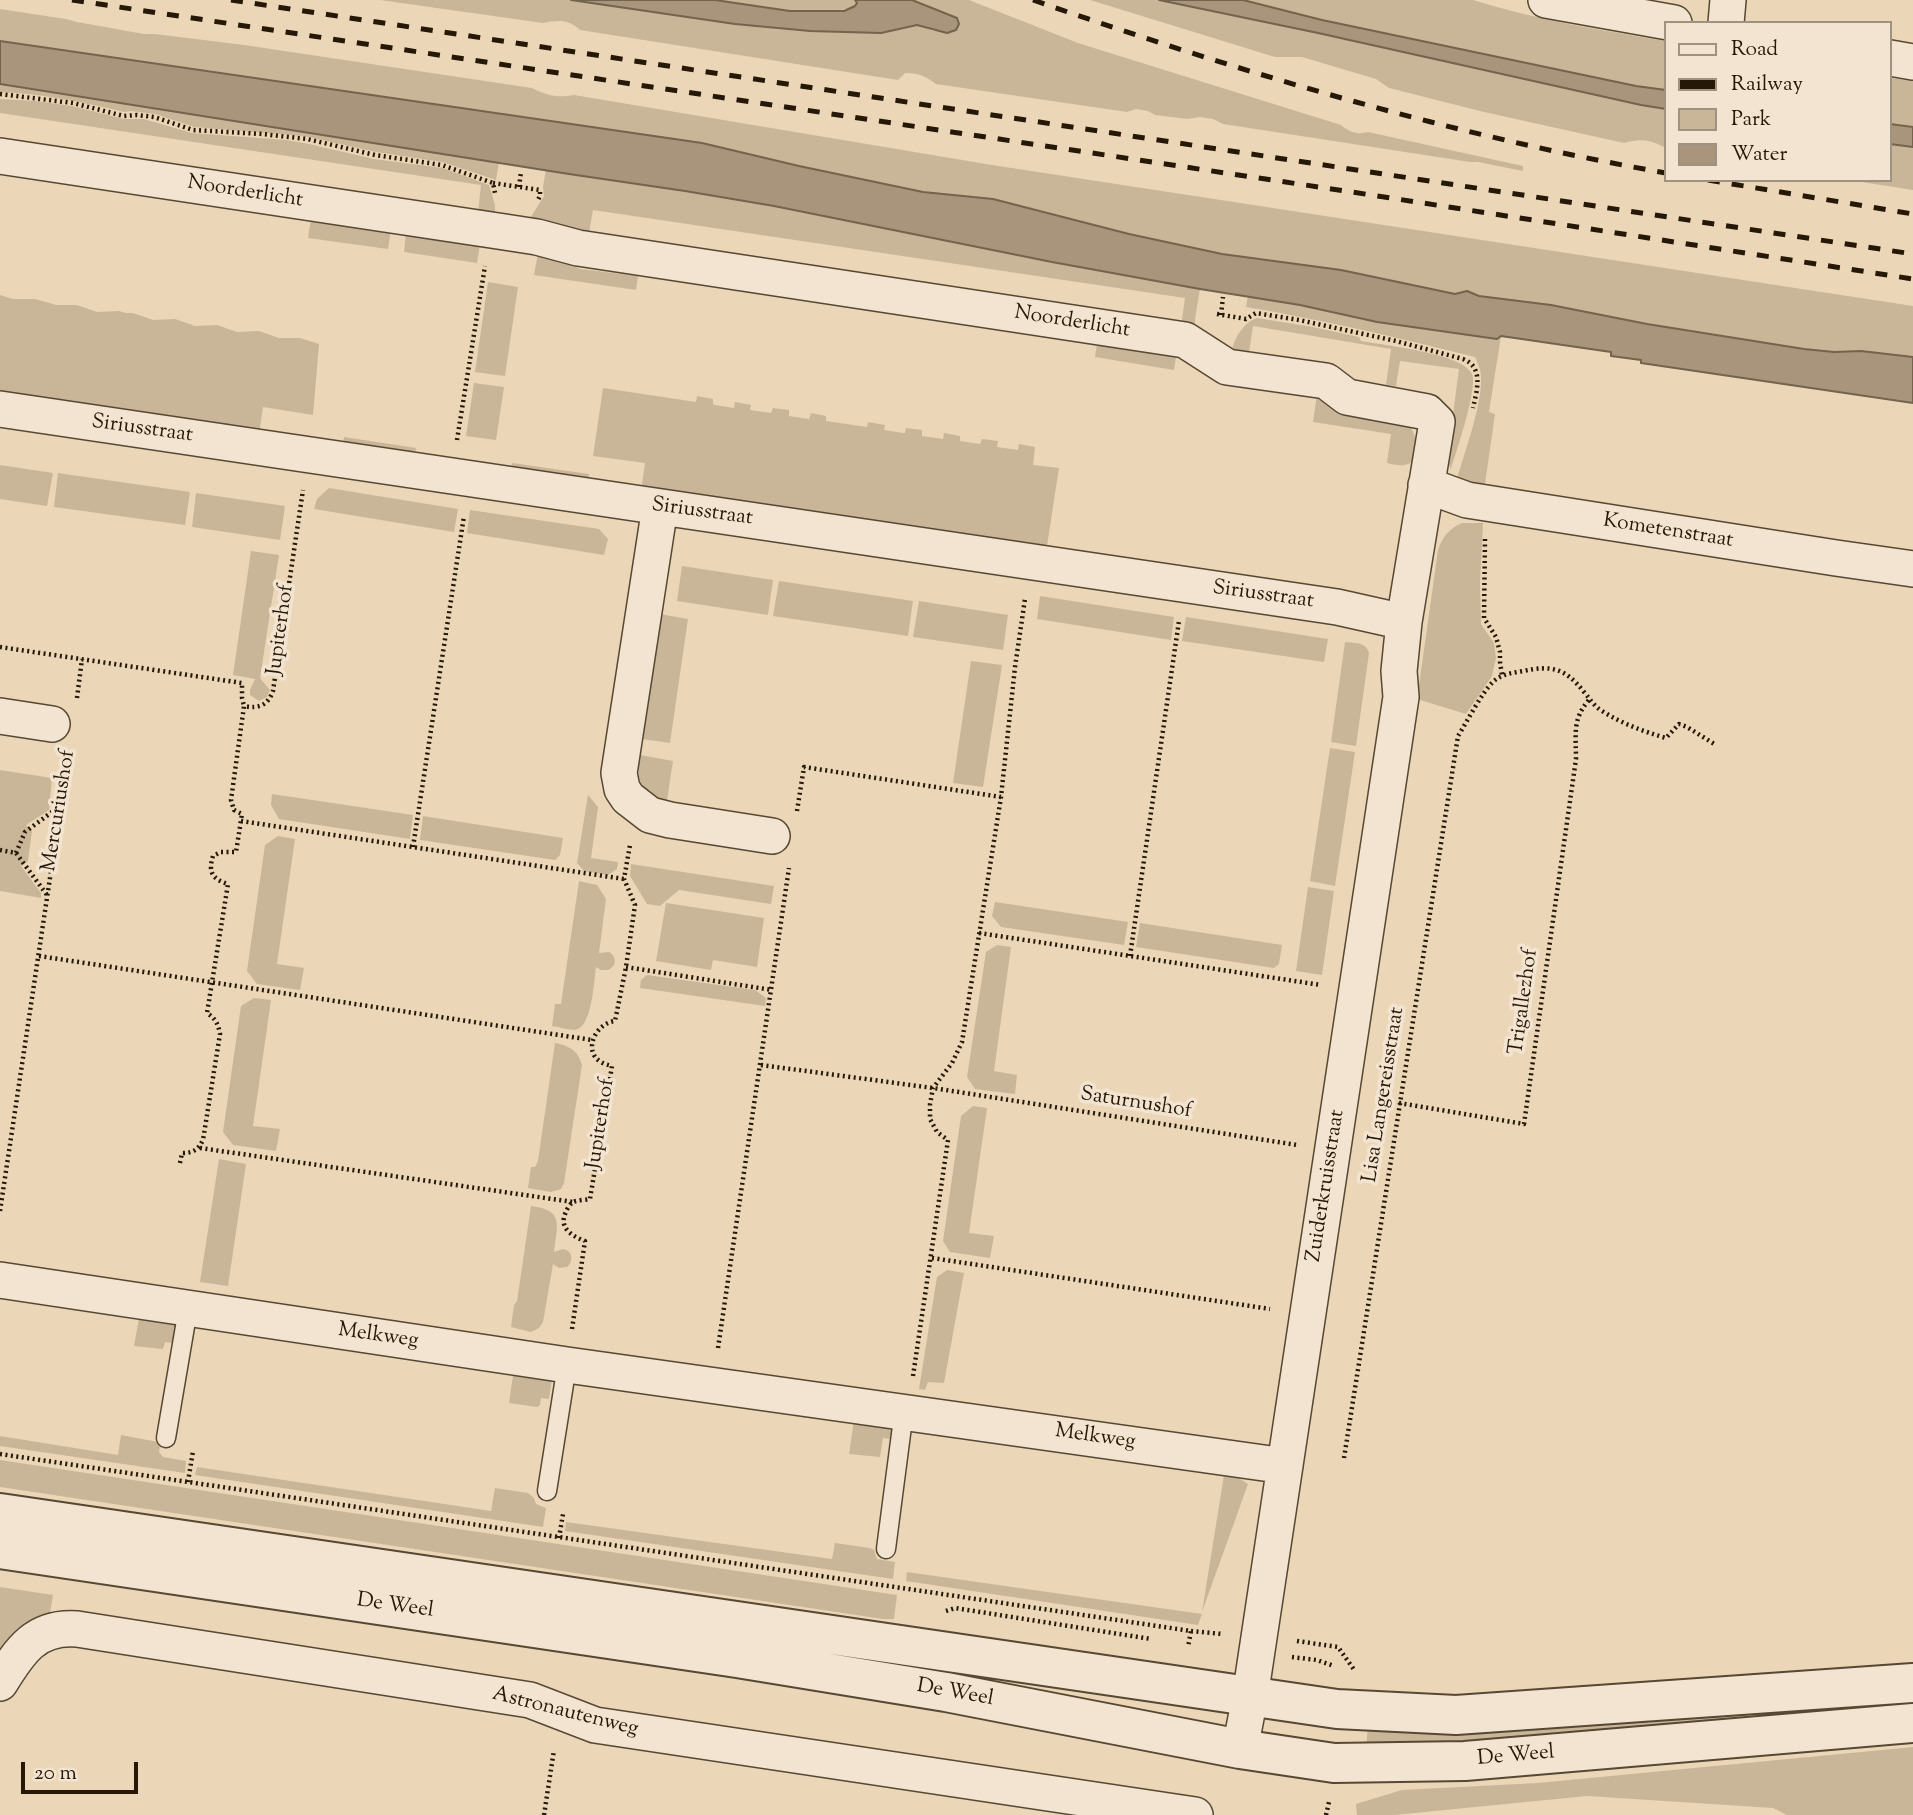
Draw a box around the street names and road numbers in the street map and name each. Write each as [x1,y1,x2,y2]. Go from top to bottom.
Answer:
street label: Noorderlicht [185,171,305,215]
street label: Noorderlicht [1012,301,1132,345]
street label: Siriusstraat [90,410,194,450]
street label: Siriusstraat [650,493,754,533]
street label: Kometenstraat [1601,509,1735,555]
street label: Siriusstraat [1211,576,1315,616]
street label: Jupiterhof [263,583,301,677]
street label: Mercuriushof [38,748,82,874]
street label: Trigallezhof [1505,947,1545,1057]
street label: Lisa Langereisstraat [1359,1006,1411,1184]
street label: Jupiterhof [582,1077,622,1171]
street label: Saturnushof [1078,1083,1194,1125]
street label: Zuiderkruisstraat [1303,1108,1351,1264]
street label: Melkweg [336,1319,420,1355]
street label: Melkweg [1053,1420,1137,1456]
street label: De Weel [355,1589,435,1625]
street label: De Weel [915,1675,995,1713]
street label: Astronautenweg [489,1683,641,1743]
street label: De Weel [1476,1741,1556,1773]

